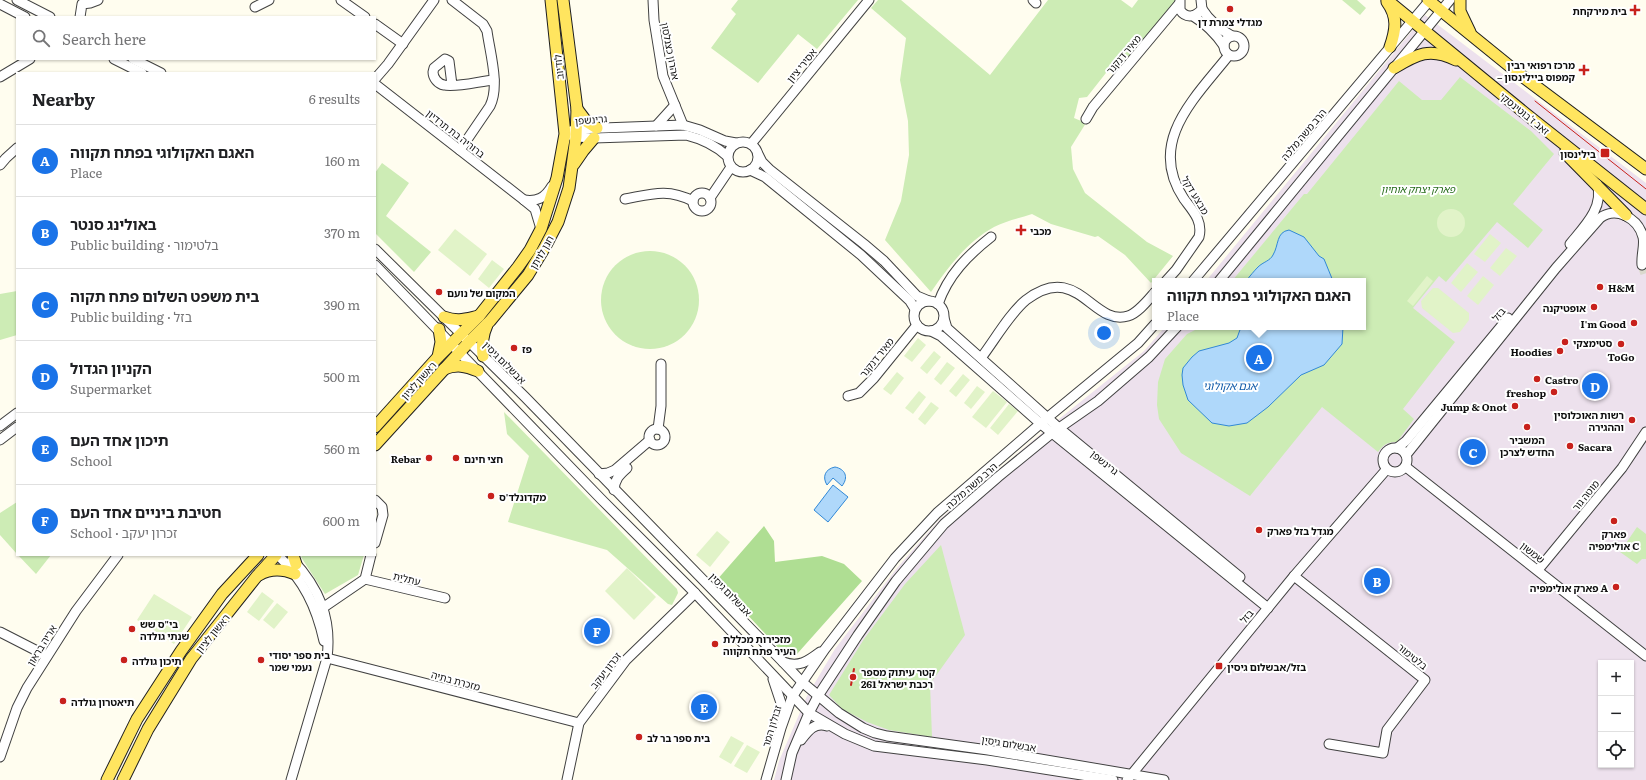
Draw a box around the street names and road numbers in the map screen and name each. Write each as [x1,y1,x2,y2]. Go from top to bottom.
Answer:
street label: אהרון כצנלסון [658,21,684,81]
street label: מאיר דנקנר [1102,31,1144,77]
street label: אסירי ציון [782,45,820,85]
street label: לודיוב [549,54,567,80]
street label: זאב ז'בוטינסקי [1497,88,1553,138]
street label: ברוריה בת תרדיון [423,105,489,161]
street label: הרב משה מלכה [1277,105,1329,163]
street label: גרינשפן [574,110,608,128]
street label: מבצע דקל [1179,173,1214,218]
street label: חנן לויתן [525,232,557,272]
street label: בזל [1488,304,1508,324]
street label: מאיר דנקנר [855,334,897,380]
street label: אבשלום גיסין [480,337,530,387]
street label: ראשון לציון [397,358,439,402]
street label: גרינשפן [1088,446,1122,478]
street label: הרב משה מלכה [942,458,1000,512]
street label: מוטה גור [1568,476,1602,514]
street label: שמשון [1518,538,1548,566]
street label: עתלית [392,568,422,588]
street label: אבשלום גיסין [706,569,756,619]
street label: בזל [1236,606,1256,626]
street label: ראשון לציון [191,610,233,656]
street label: אריה בראון [22,622,60,668]
street label: בלטימור [1395,639,1431,673]
street label: זכרון יעקב [586,648,624,692]
street label: מזכרת בתיה [430,666,483,694]
street label: זבולון המר [757,703,785,749]
street label: אבשלום גיסין [981,731,1037,755]

